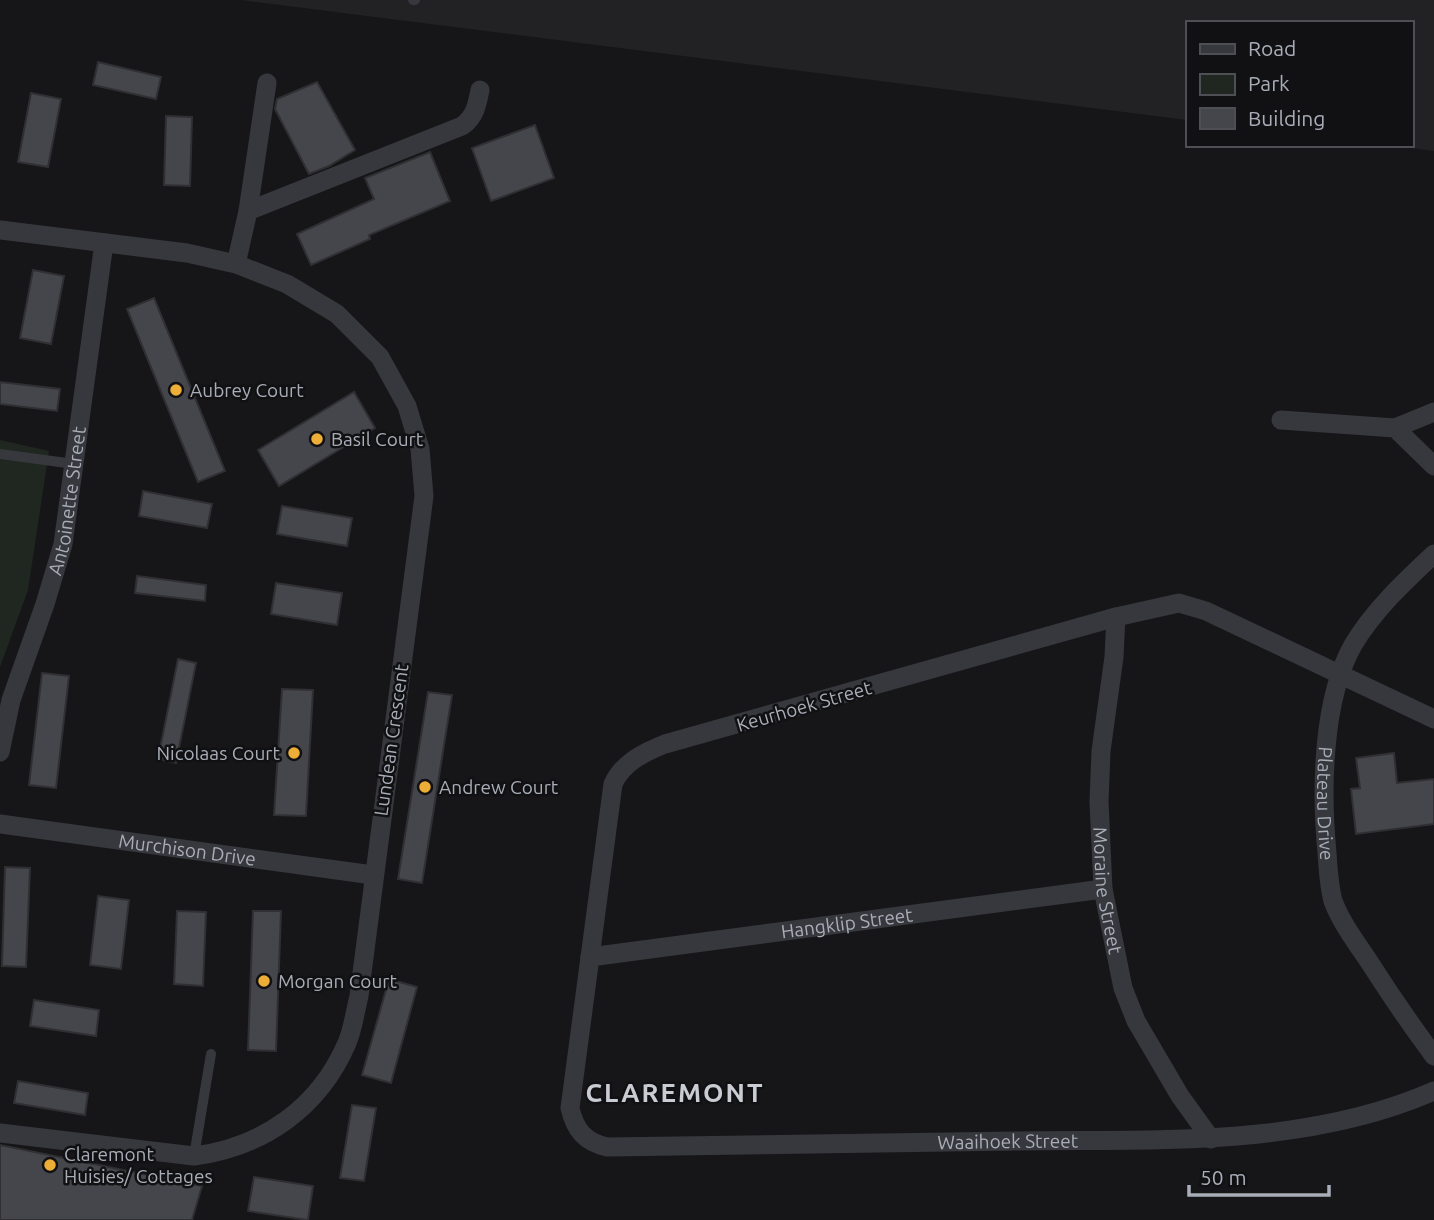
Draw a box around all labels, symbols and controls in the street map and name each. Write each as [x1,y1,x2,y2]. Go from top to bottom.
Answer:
legend [1186,21,1413,147]
text: Road [1248,36,1296,60]
text: Park [1248,71,1290,95]
text: Building [1248,106,1325,130]
place label: Aubrey Court [190,379,304,401]
marker: Aubrey Court [168,382,184,398]
street label: Antoinette Street [43,424,90,578]
place label: Basil Court [331,428,424,450]
marker: Basil Court [309,431,325,447]
street label: Lundean Crescent [369,662,413,817]
street label: Keurhoek Street [734,676,874,736]
place label: Nicolaas Court [157,742,281,764]
marker: Nicolaas Court [286,745,302,761]
street label: Plateau Drive [1313,746,1338,861]
place label: Andrew Court [439,776,559,798]
marker: Andrew Court [417,779,433,795]
street label: Moraine Street [1089,826,1127,956]
street label: Murchison Drive [117,829,257,870]
street label: Hangklip Street [780,903,914,943]
place label: Morgan Court [278,970,397,992]
marker: Morgan Court [256,973,272,989]
district label: CLAREMONT [585,1078,765,1107]
street label: Waaihoek Street [937,1130,1079,1153]
place label: Claremont Huisies/ Cottages [64,1143,213,1187]
scale bar [1189,1154,1329,1198]
marker: Claremont Huisies/ Cottages [42,1157,58,1173]
text: 50 m [1200,1165,1247,1189]

